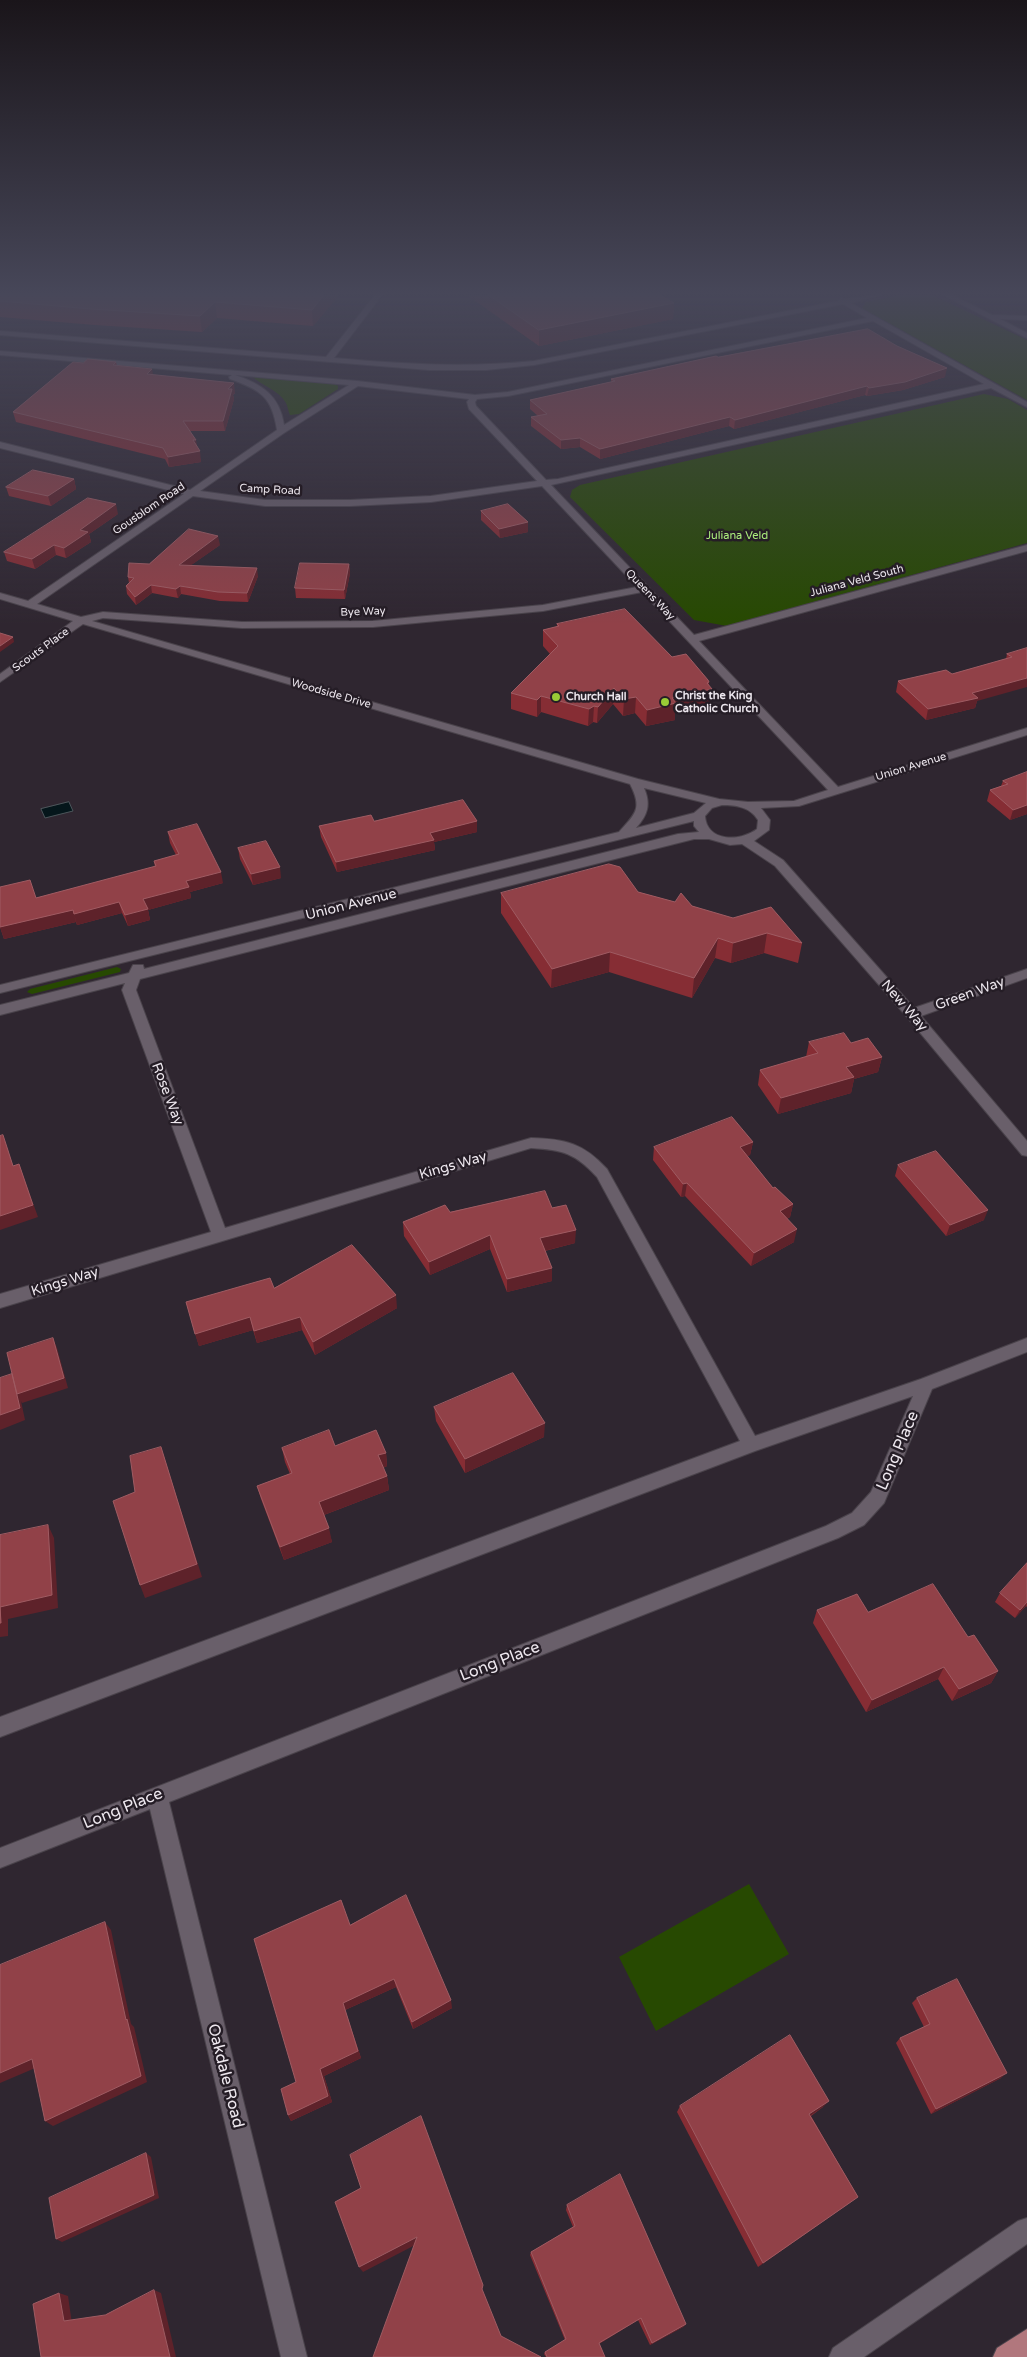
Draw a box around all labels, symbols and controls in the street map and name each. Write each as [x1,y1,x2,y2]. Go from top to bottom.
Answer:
street label: Gousblom Road [111,480,187,538]
street label: Camp Road [239,482,301,498]
park label: Juliana Veld [706,529,768,543]
street label: Juliana Veld South [809,562,905,600]
street label: Queens Way [623,567,677,623]
street label: Bye Way [340,605,386,619]
street label: Scouts Place [10,625,72,675]
street label: Woodside Drive [290,676,372,712]
place label: Christ the King Catholic Church [675,689,758,715]
place label: Church Hall [566,690,626,704]
marker: Church Hall [550,691,562,703]
marker: Christ the King Catholic Church [659,696,671,708]
street label: Union Avenue [874,750,948,784]
street label: Union Avenue [304,886,398,924]
street label: Green Way [933,974,1007,1014]
street label: New Way [877,977,931,1035]
street label: Rose Way [147,1060,187,1128]
street label: Kings Way [417,1148,489,1184]
street label: Kings Way [29,1264,101,1300]
street label: Long Place [873,1409,923,1493]
street label: Long Place [457,1638,543,1686]
street label: Long Place [80,1784,166,1834]
street label: Oakdale Road [203,2022,247,2130]

